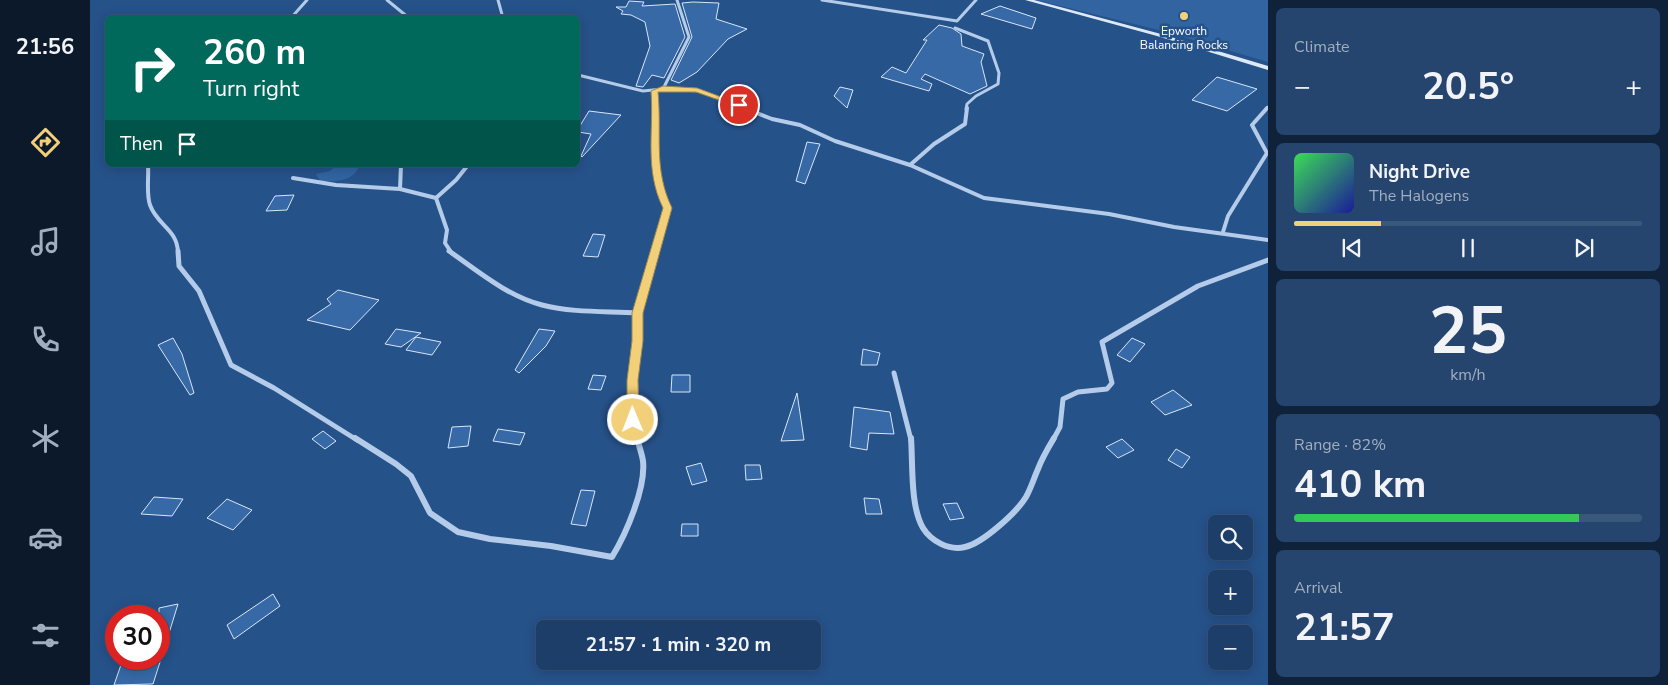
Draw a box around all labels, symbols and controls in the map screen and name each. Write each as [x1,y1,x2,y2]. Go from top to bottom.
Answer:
marker: Epworth Balancing Rocks [1178,10,1190,22]
place label: Epworth Balancing Rocks [1140,23,1228,53]
text: 260 m [203,29,306,76]
text: 21:56 [16,32,74,62]
icon: right [120,35,185,100]
text: Climate [1294,36,1349,58]
text: 20.5° [1422,61,1514,112]
text: − [1294,68,1311,106]
text: + [1625,68,1642,106]
text: Turn right [203,74,299,104]
pin [718,84,760,126]
icon: arrive [725,91,753,119]
icon: directions [28,125,63,160]
icon: arrive [173,130,201,158]
text: Then [120,131,163,157]
text: Night Drive [1369,159,1470,185]
text: The Halogens [1369,185,1469,207]
icon: music [28,224,63,259]
icon: previous [1338,234,1366,262]
icon: pause [1454,234,1482,262]
icon: next [1570,234,1598,262]
text: 25 [1429,287,1507,376]
icon: phone [28,322,63,357]
text: km/h [1450,364,1486,386]
position arrow [606,393,658,445]
icon: climate [28,421,63,456]
text: Range · 82% [1294,434,1386,456]
text: 410 km [1294,459,1426,510]
map controls [1208,515,1253,670]
button: search [1208,515,1253,560]
icon: car [28,520,63,555]
button: + [1208,570,1253,615]
text: Arrival [1294,577,1342,599]
text: 21:57 [1294,602,1395,653]
speed limit sign: 30 [105,605,170,670]
icon: filters [28,618,63,653]
button: − [1208,625,1253,670]
text: 21:57 · 1 min · 320 m [586,632,771,658]

